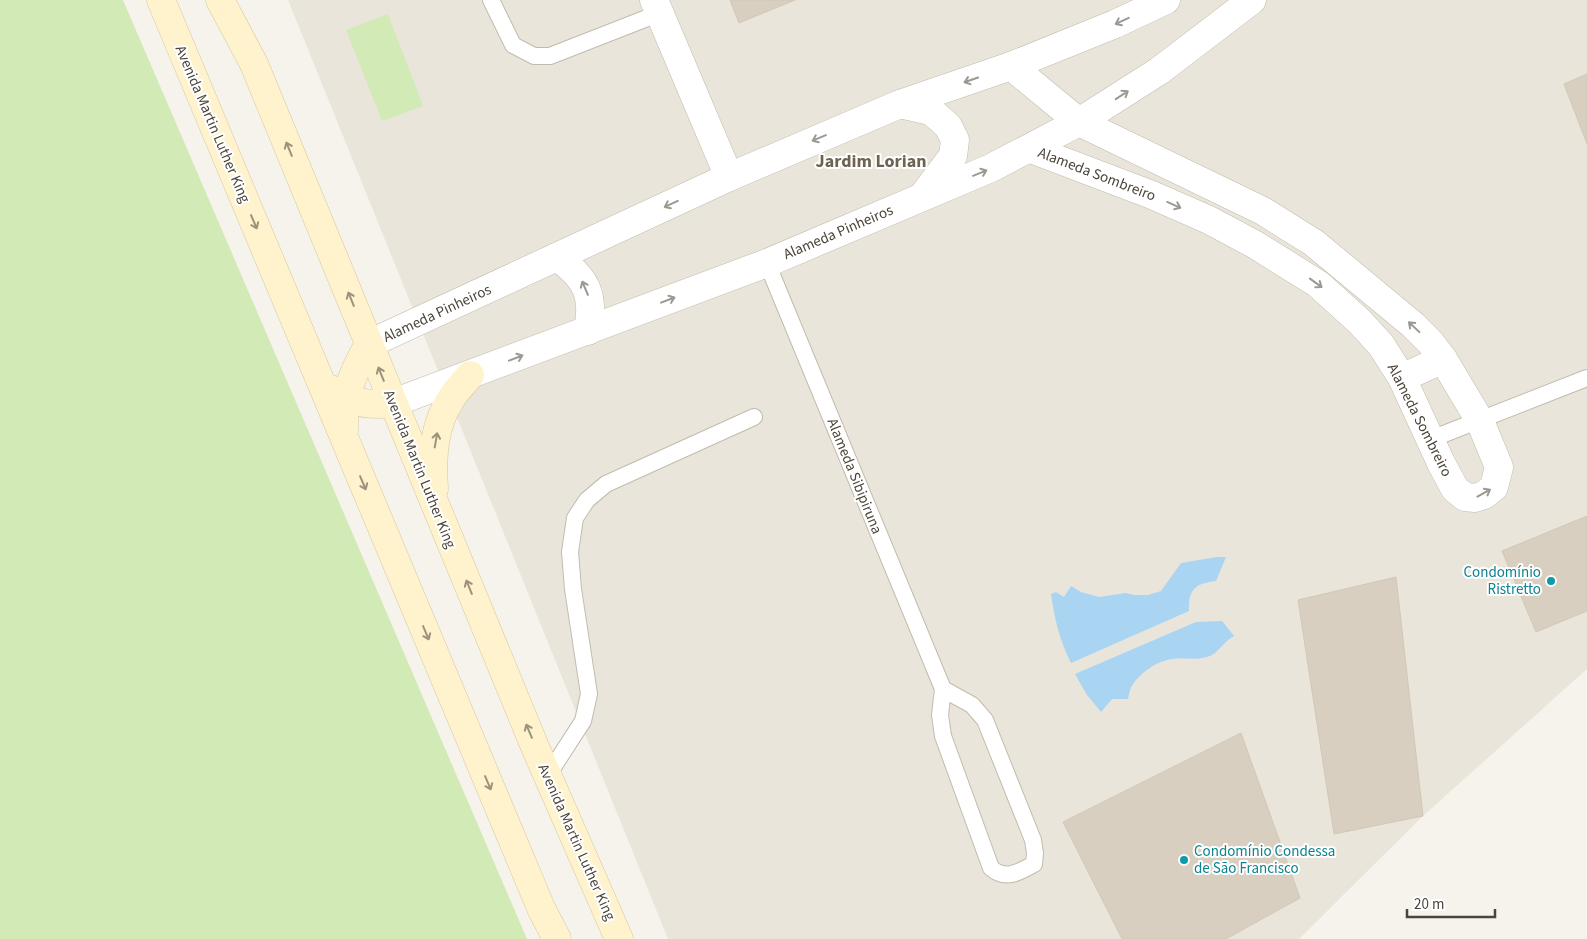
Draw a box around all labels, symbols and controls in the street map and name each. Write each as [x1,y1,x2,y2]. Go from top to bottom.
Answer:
one-way arrow [1115,17,1130,26]
street label: Avenida Martin Luther King [170,42,255,207]
one-way arrow [963,75,979,85]
one-way arrow [1115,89,1129,99]
one-way arrow [812,134,827,144]
one-way arrow [284,142,293,157]
street label: Alameda Sombreiro [1035,142,1159,207]
district label: Jardim Lorian [816,149,926,174]
one-way arrow [972,167,987,177]
one-way arrow [664,200,679,209]
street label: Alameda Pinheiros [780,200,896,265]
one-way arrow [1166,200,1181,210]
one-way arrow [251,215,260,230]
one-way arrow [1309,278,1322,289]
street label: Alameda Pinheiros [380,279,495,348]
one-way arrow [580,281,589,296]
one-way arrow [345,292,355,307]
one-way arrow [660,295,675,304]
one-way arrow [1408,321,1421,333]
one-way arrow [508,352,523,362]
street label: Alameda Sombreiro [1382,360,1457,480]
one-way arrow [376,367,385,382]
street label: Avenida Martin Luther King [378,387,461,552]
street label: Alameda Sibipiruna [822,415,887,537]
one-way arrow [431,432,441,448]
one-way arrow [358,475,368,490]
one-way arrow [1476,488,1491,497]
place label: Condomínio Ristretto [1463,562,1541,600]
marker: Condomínio Ristretto [1545,575,1557,587]
one-way arrow [464,580,473,595]
one-way arrow [421,625,431,640]
one-way arrow [523,723,532,738]
street label: Avenida Martin Luther King [533,761,621,924]
one-way arrow [485,775,494,790]
place label: Condomínio Condessa de São Francisco [1194,841,1335,879]
marker: Condomínio Condessa de São Francisco [1178,854,1190,866]
scale bar [1407,886,1494,918]
text: 20 m [1414,894,1444,915]

